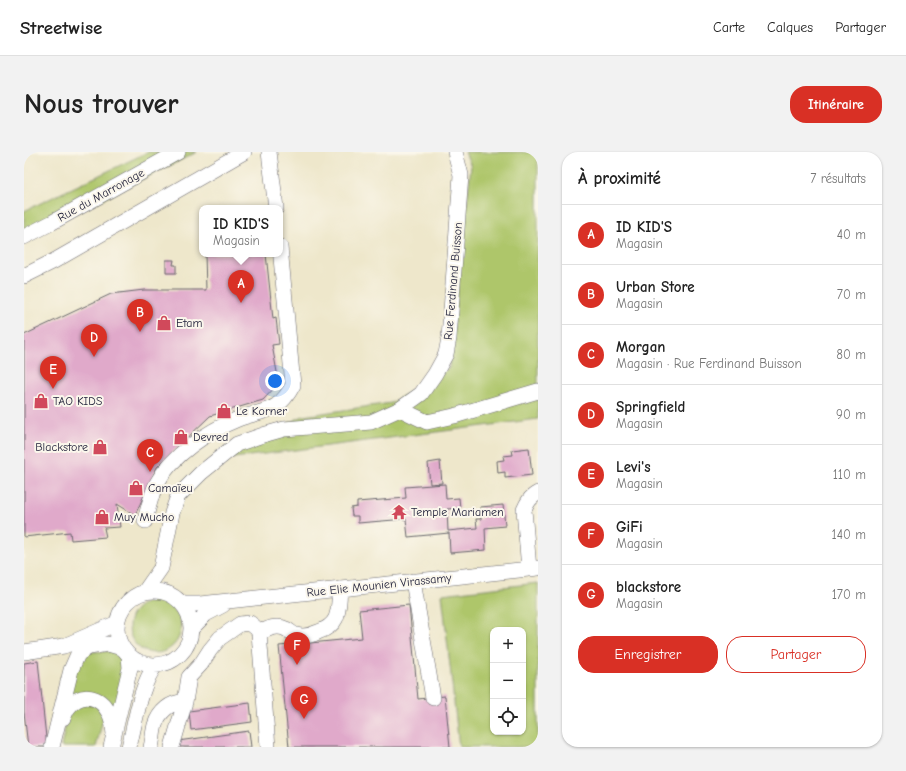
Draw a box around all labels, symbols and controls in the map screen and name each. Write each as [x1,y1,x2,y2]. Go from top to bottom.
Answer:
text: Streetwise [20,17,102,39]
text: Carte [713,19,745,36]
text: Calques [767,19,813,36]
text: Partager [835,19,886,36]
button: Itinéraire [790,86,882,123]
text: Nous trouver [24,88,179,120]
street label: Rue du Marronage [55,165,147,225]
text: À proximité [578,169,661,188]
text: 7 résultats [810,171,866,186]
popup [199,205,283,257]
text: ID KID'S [213,215,269,233]
text: ID KID'S [616,218,672,236]
street label: Rue Ferdinand Buisson [441,222,465,340]
text: A [587,227,595,242]
text: 40 m [837,227,866,242]
text: Magasin [213,233,260,248]
text: Magasin [616,236,663,251]
pin: A [228,270,254,303]
text: Urban Store [616,278,695,296]
text: B [587,287,595,302]
text: 70 m [837,287,866,302]
text: Magasin [616,296,663,311]
pin: B [127,299,153,332]
shop icon: Etam [155,314,173,332]
place label: Etam [176,316,203,330]
pin: D [81,324,107,357]
text: Morgan [616,338,665,356]
text: C [587,347,595,362]
text: 80 m [836,347,866,362]
pin: E [40,356,66,389]
text: Magasin · Rue Ferdinand Buisson [616,356,802,371]
your location [265,371,285,391]
shop icon: TAO KIDS [32,392,50,410]
place label: TAO KIDS [53,394,103,408]
text: Springfield [616,398,685,416]
shop icon: Le Korner [215,402,233,420]
place label: Le Korner [236,404,287,418]
text: D [587,407,595,422]
text: 90 m [836,407,866,422]
text: Magasin [616,416,663,431]
shop icon: Devred [172,428,190,446]
place label: Devred [193,430,228,444]
shop icon: Blackstore [91,438,109,456]
pin: C [137,439,163,472]
place label: Blackstore [35,440,88,454]
text: Levi's [616,458,651,476]
text: E [587,467,595,482]
text: 110 m [833,467,866,482]
text: Magasin [616,476,663,491]
shop icon: Camaïeu [127,479,145,497]
place label: Camaïeu [148,481,193,495]
temple icon: Temple Mariamen [390,503,408,521]
place label: Temple Mariamen [411,505,504,519]
shop icon: Muy Mucho [93,508,111,526]
place label: Muy Mucho [114,510,174,524]
text: GiFi [616,518,643,536]
text: F [587,527,595,542]
text: 140 m [832,527,866,542]
text: Magasin [616,536,663,551]
street label: Rue Elie Mounien Virassamy [306,570,453,600]
text: blackstore [616,578,681,596]
text: G [586,587,596,602]
text: 170 m [832,587,866,602]
text: Magasin [616,596,663,611]
map controls [490,627,526,735]
button: + [490,627,526,663]
pin: F [284,632,310,665]
button: Enregistrer [578,636,718,673]
button: Partager [726,636,866,673]
button: − [490,663,526,699]
pin: G [291,686,317,719]
button: locate [490,699,526,735]

